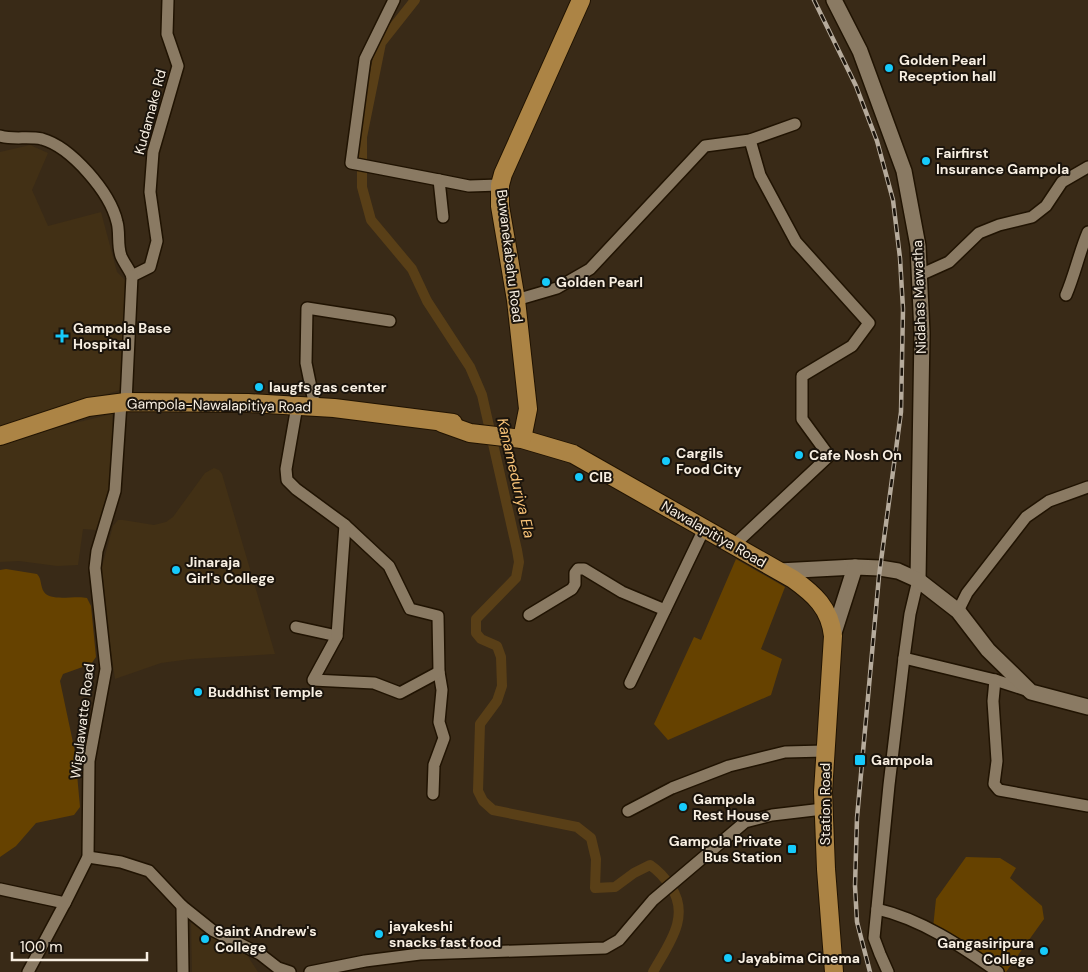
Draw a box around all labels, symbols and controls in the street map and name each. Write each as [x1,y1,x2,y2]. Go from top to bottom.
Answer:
place label: Golden Pearl Reception hall [899,51,996,85]
marker: Golden Pearl Reception hall [883,62,895,74]
street label: Kudamake Rd [130,67,170,157]
place label: Fairfirst Insurance Gampola [936,144,1069,178]
marker: Fairfirst Insurance Gampola [920,155,932,167]
street label: Buwanekabahu Road [493,188,527,324]
street label: Nidahas Mawatha [908,240,930,354]
place label: Golden Pearl [556,273,643,291]
marker: Golden Pearl [540,276,552,288]
place label: Gampola Base Hospital [73,319,171,353]
marker: Gampola Base Hospital [55,329,69,343]
place label: laugfs gas center [269,378,387,396]
marker: laugfs gas center [253,381,265,393]
street label: Gampola-Nawalapitiya Road [127,394,311,416]
water label: Kanameduriya Ela [492,416,540,540]
place label: Cargils Food City [676,444,742,478]
place label: Cafe Nosh On [809,446,902,464]
marker: Cafe Nosh On [793,449,805,461]
marker: Cargils Food City [660,455,672,467]
place label: CIB [589,468,612,486]
marker: CIB [573,471,585,483]
street label: Nawalapitiya Road [658,497,770,571]
place label: Jinaraja Girl's College [186,553,275,587]
marker: Jinaraja Girl's College [170,564,182,576]
street label: Wigulawatte Road [66,662,98,780]
place label: Buddhist Temple [208,683,323,701]
marker: Buddhist Temple [192,686,204,698]
place label: Gampola [871,751,933,769]
marker: Gampola [853,753,867,767]
street label: Station Road [816,763,834,845]
place label: Gampola Rest House [693,790,769,824]
marker: Gampola Rest House [677,801,689,813]
place label: Gampola Private Bus Station [669,832,782,866]
marker: Gampola Private Bus Station [786,843,798,855]
place label: jayakeshi snacks fast food [388,917,501,951]
place label: Saint Andrew's College [215,922,317,956]
marker: jayakeshi snacks fast food [373,928,385,940]
scale bar [12,930,148,962]
marker: Saint Andrew's College [199,933,211,945]
place label: Gangasiripura College [937,934,1034,968]
text: 100 m [20,937,63,957]
marker: Gangasiripura College [1038,945,1050,957]
place label: Jayabima Cinema [738,949,860,967]
marker: Jayabima Cinema [722,952,734,964]

